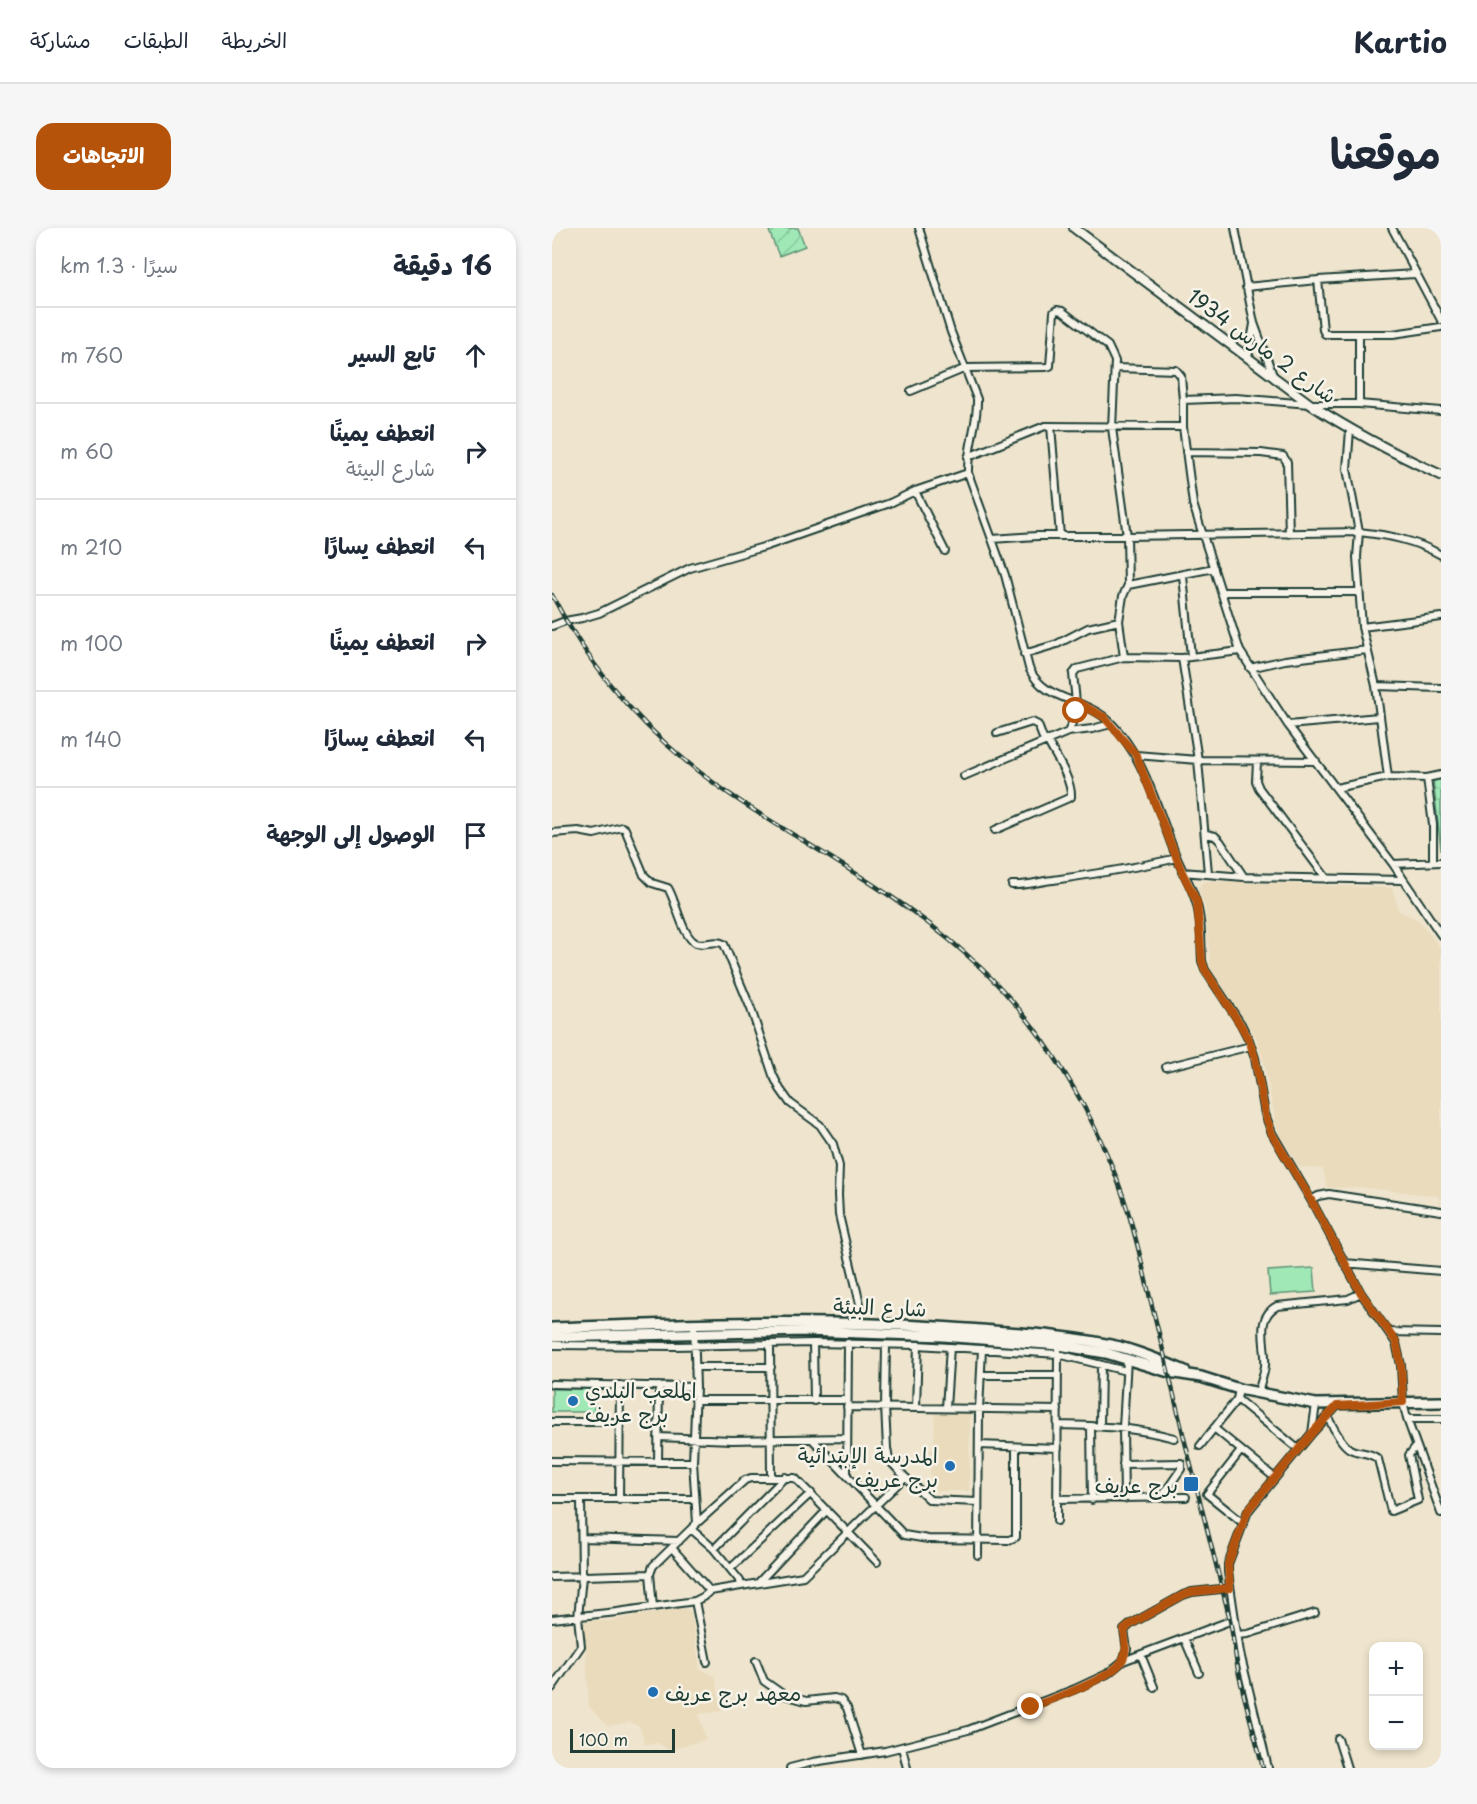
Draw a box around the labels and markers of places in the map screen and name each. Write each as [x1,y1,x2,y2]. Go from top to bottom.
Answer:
place label: الملعب البلدي برج عريف [585,1373,697,1429]
marker: الملعب البلدي برج عريف [566,1394,580,1408]
place label: المدرسة الإبتدائية برج عريف [798,1438,938,1494]
marker: المدرسة الإبتدائية برج عريف [943,1459,957,1473]
place label: برج عريف [1095,1468,1178,1500]
marker: برج عريف [1182,1475,1200,1493]
place label: معهد برج عريف [665,1676,801,1708]
marker: معهد برج عريف [646,1685,660,1699]

